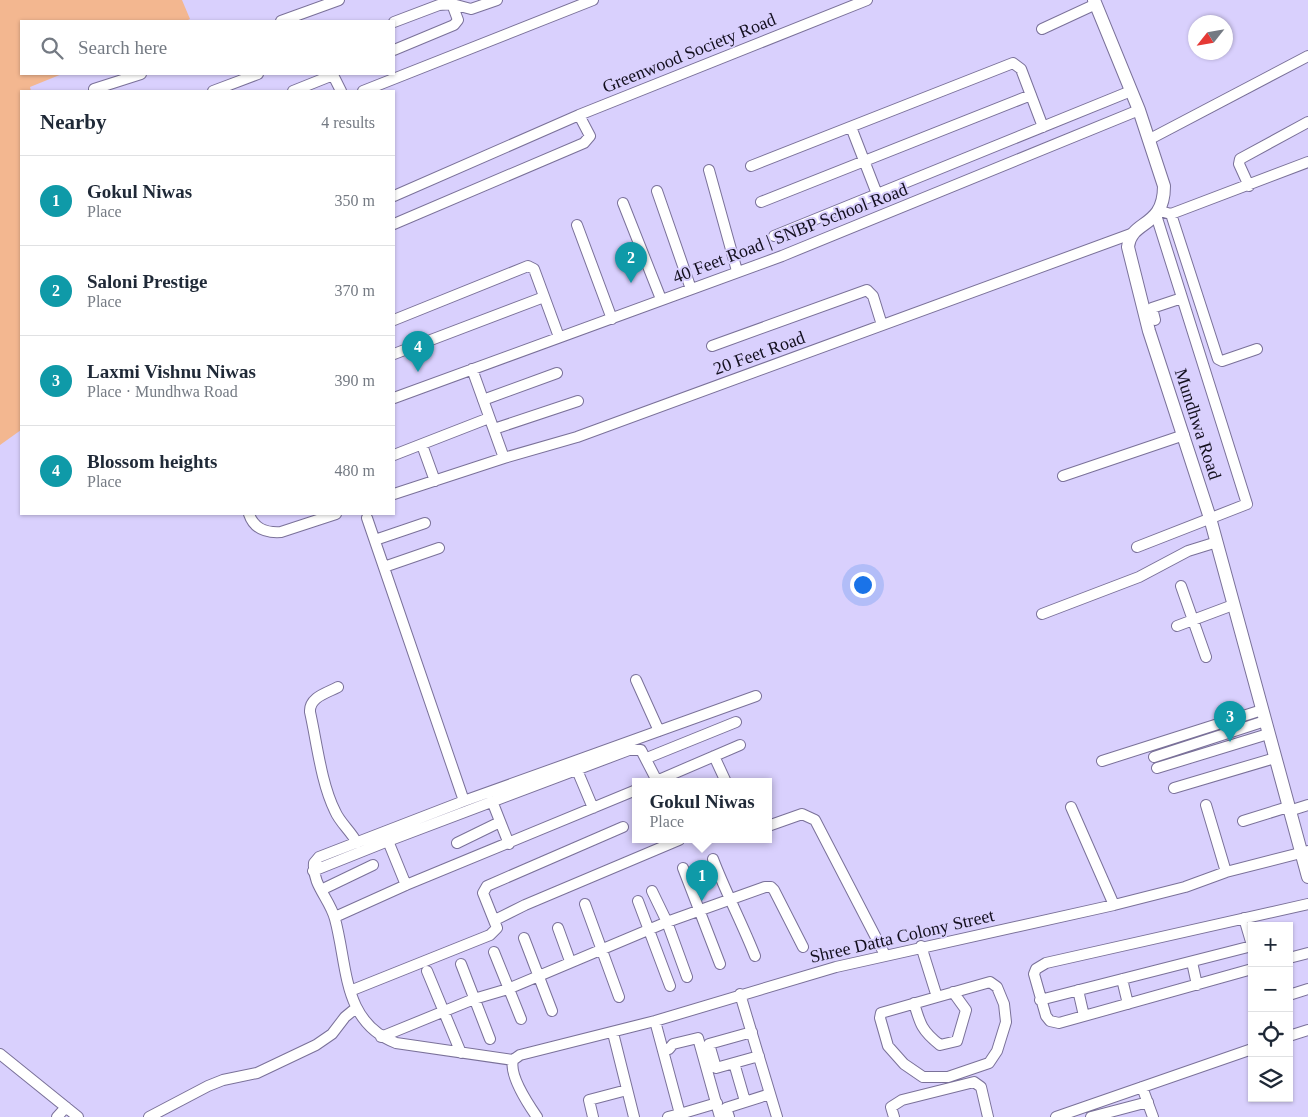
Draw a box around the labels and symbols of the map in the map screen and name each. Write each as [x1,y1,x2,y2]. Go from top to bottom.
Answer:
street label: Greenwood Society Road [600,9,778,97]
north arrow [1188,15,1233,60]
street label: 40 Feet Road | SNBP School Road [670,179,910,287]
pin: 2 [615,242,647,283]
street label: 20 Feet Road [710,327,808,379]
pin: 4 [402,331,434,372]
street label: Mundhwa Road [1171,366,1225,482]
your location [850,572,876,598]
pin: 3 [1214,701,1246,742]
pin: 1 [686,860,718,901]
street label: Shree Datta Colony Street [808,905,996,967]

